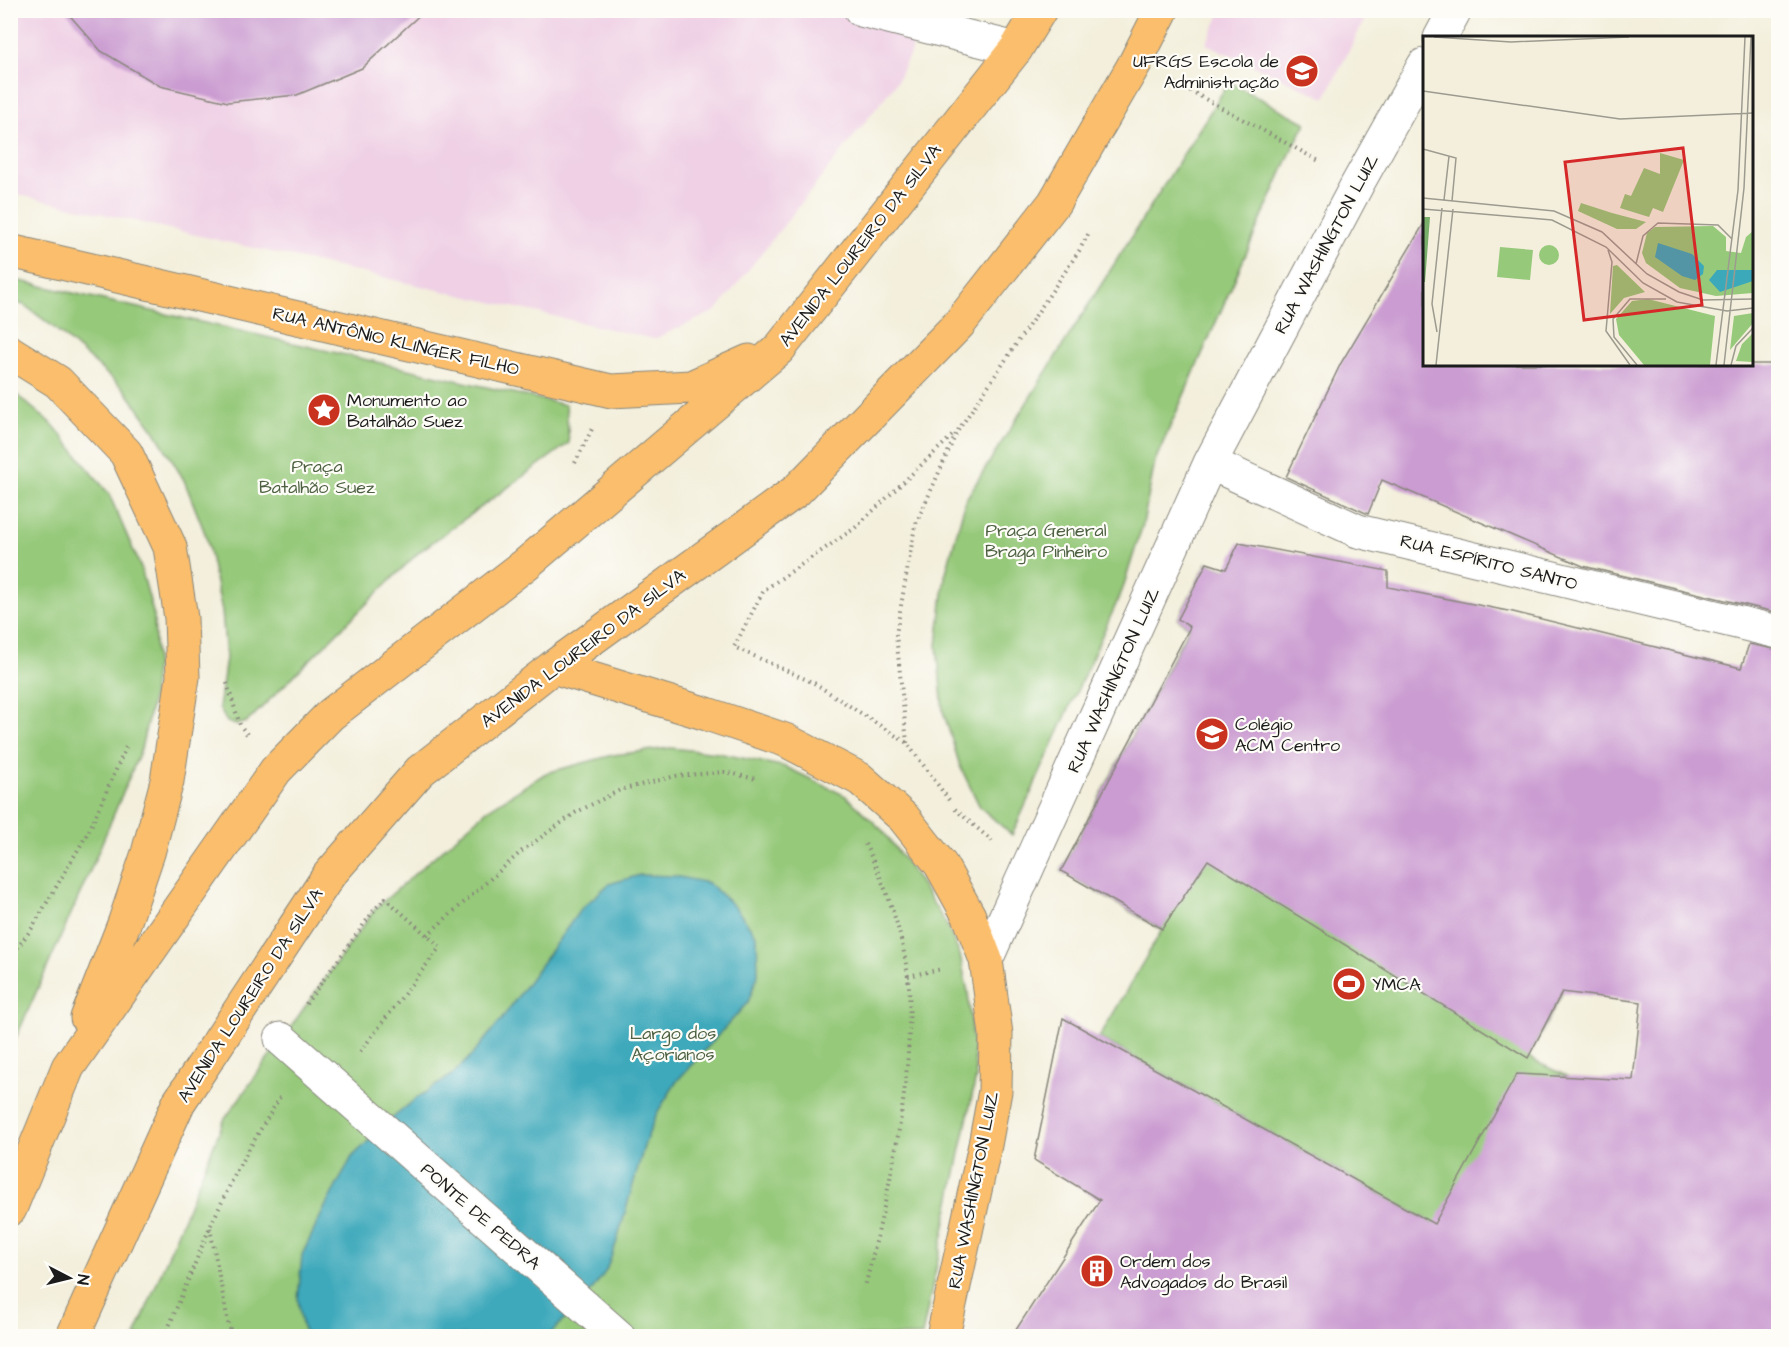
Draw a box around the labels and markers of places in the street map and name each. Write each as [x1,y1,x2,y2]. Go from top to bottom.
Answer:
place label: UFRGS Escola de Administração [1133,49,1279,95]
school or university icon: UFRGS Escola de Administração [1284,53,1320,89]
place label: Monumento ao Batalhão Suez [347,388,467,434]
place icon: Monumento ao Batalhão Suez [306,392,342,428]
place label: Colégio ACM Centro [1235,712,1340,758]
school or university icon: Colégio ACM Centro [1194,716,1230,752]
sports icon: YMCA [1331,966,1367,1002]
place label: YMCA [1372,972,1421,997]
place label: Ordem dos Advogados do Brasil [1120,1249,1287,1296]
building icon: Ordem dos Advogados do Brasil [1079,1253,1115,1289]

